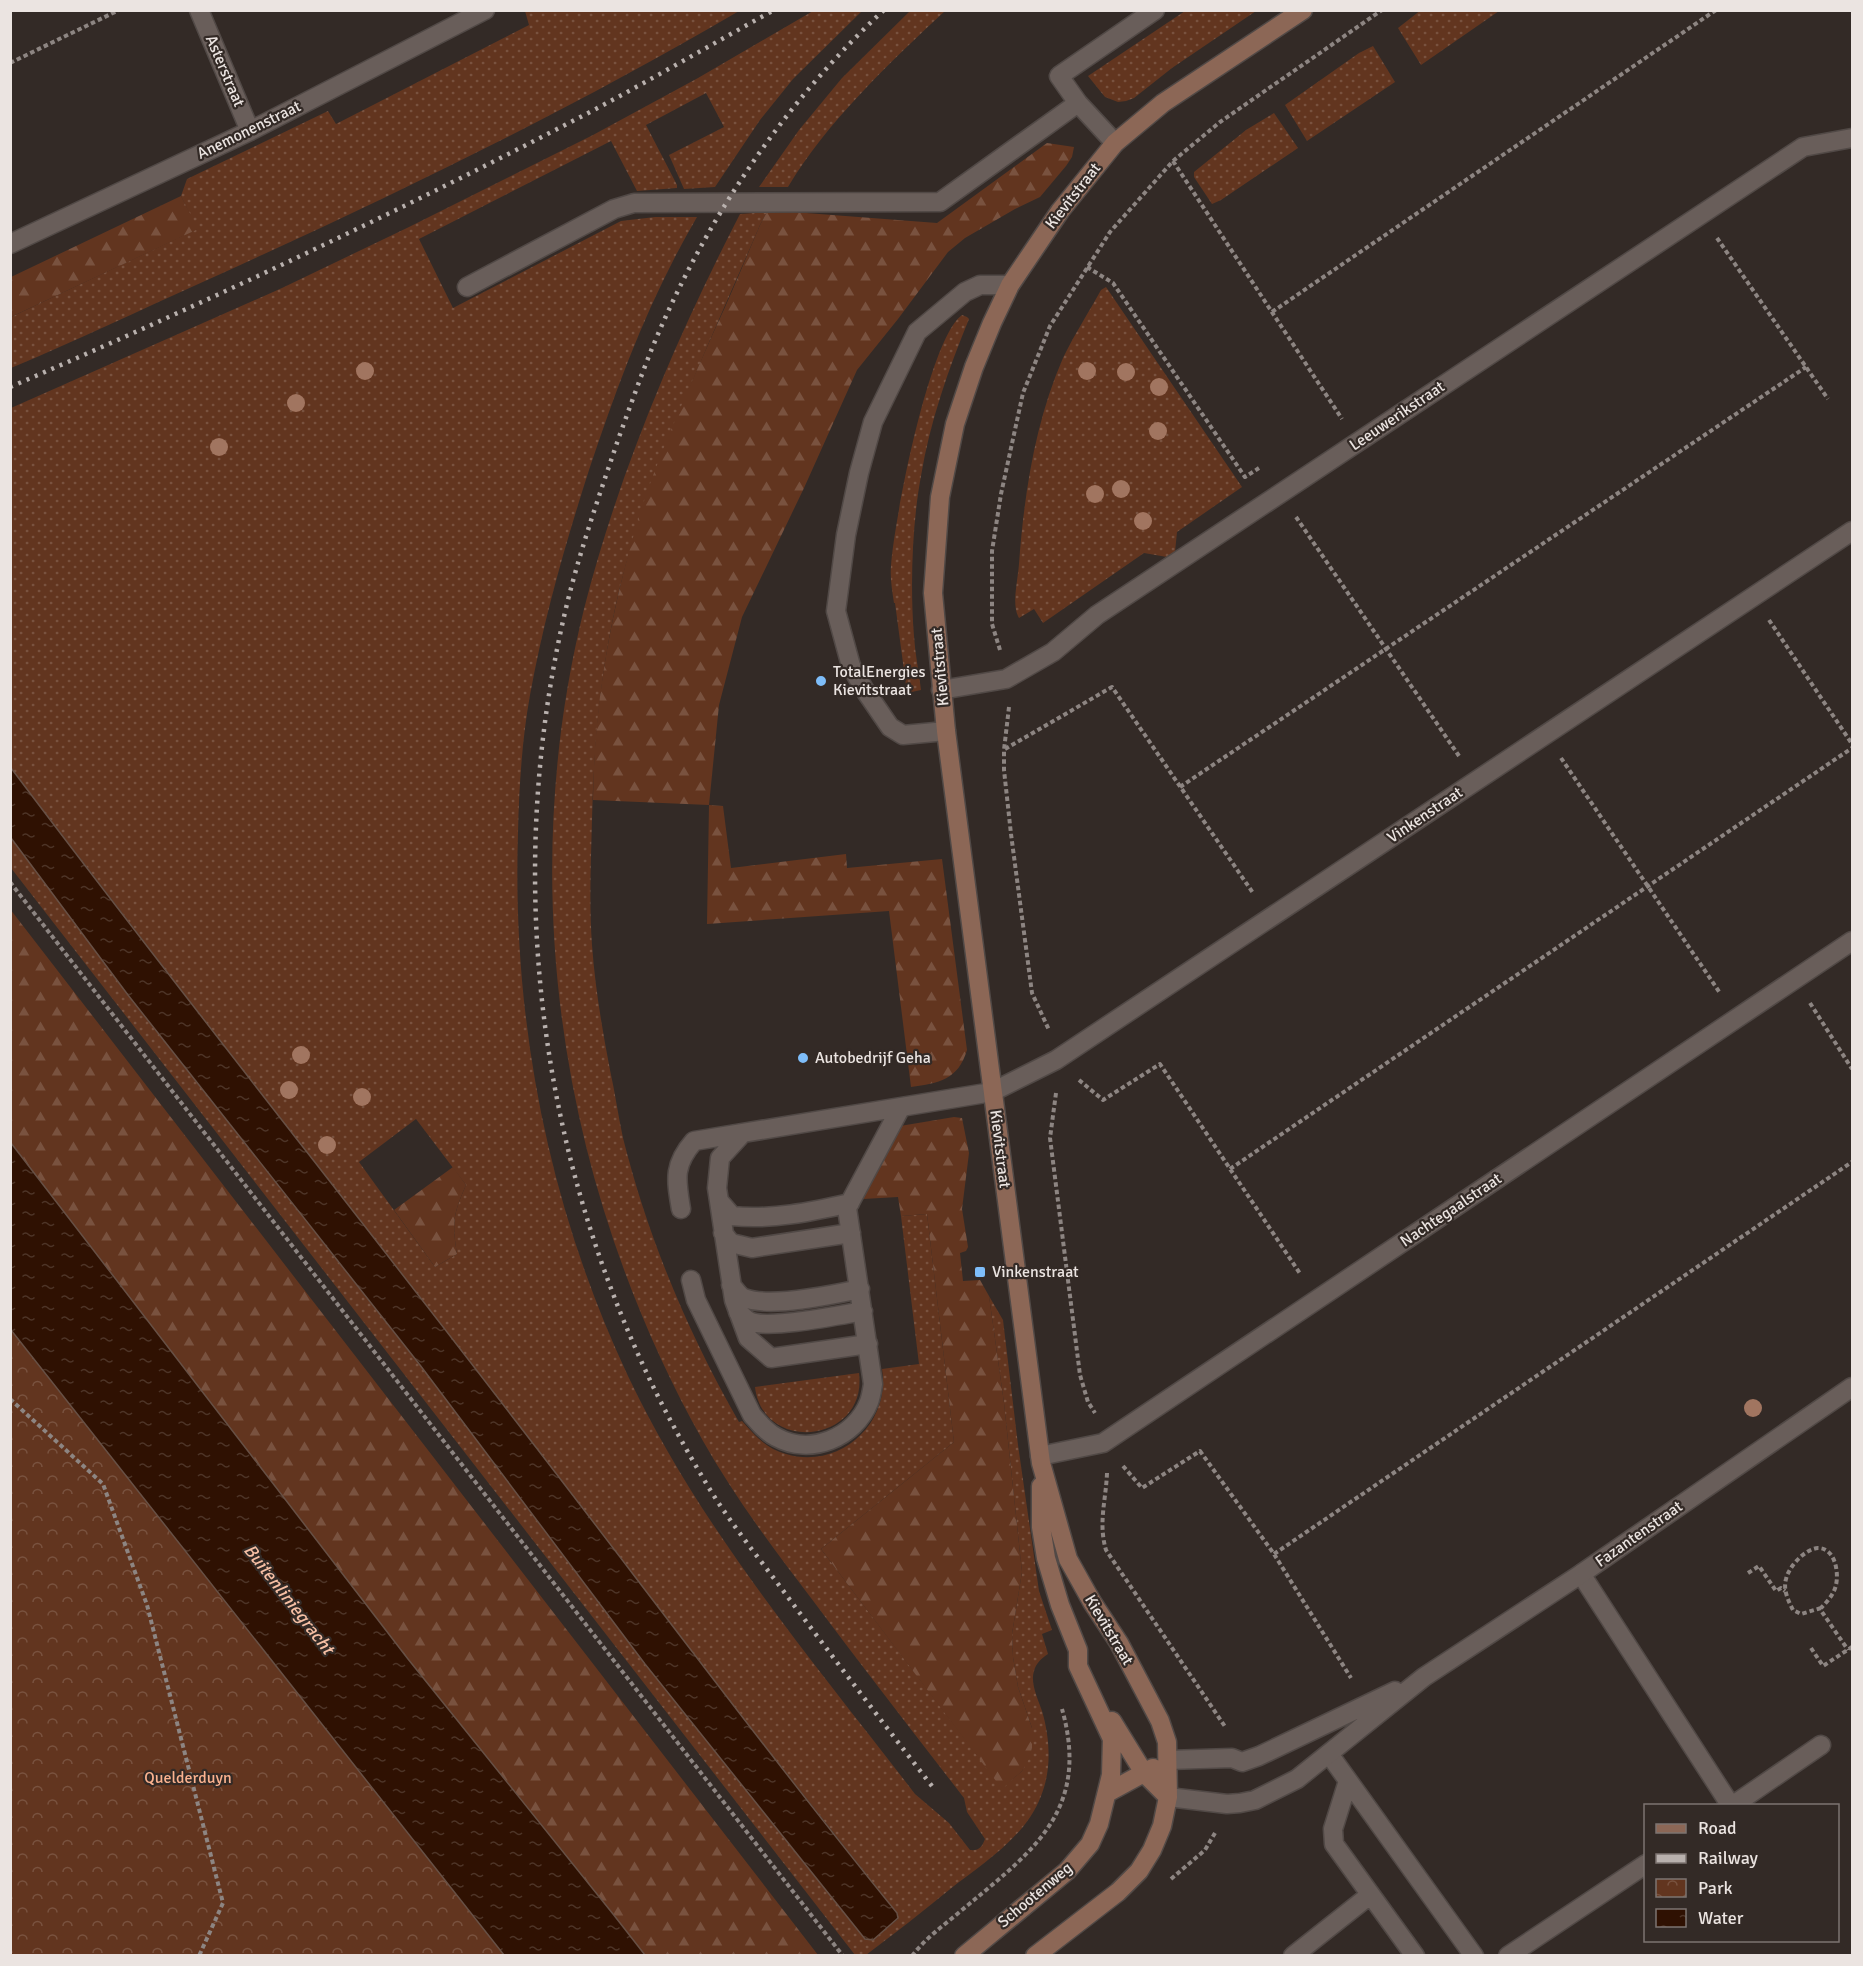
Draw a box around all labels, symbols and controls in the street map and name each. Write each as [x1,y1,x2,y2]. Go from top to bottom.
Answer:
street label: Asterstraat [201,32,249,110]
street label: Anemonenstraat [194,96,305,164]
street label: Kievitstraat [1041,159,1105,233]
street label: Leeuwerikstraat [1346,377,1449,455]
street label: Kievitstraat [927,627,953,707]
place label: TotalEnergies Kievitstraat [833,662,925,700]
marker: TotalEnergies Kievitstraat [814,674,828,688]
street label: Vinkenstraat [1383,782,1467,848]
place label: Autobedrijf Geha [815,1048,931,1068]
marker: Autobedrijf Geha [796,1051,810,1065]
street label: Kievitstraat [985,1109,1015,1190]
street label: Nachtegaalstraat [1396,1168,1506,1251]
place label: Vinkenstraat [992,1262,1079,1282]
marker: Vinkenstraat [973,1265,987,1279]
street label: Fazantenstraat [1591,1496,1687,1571]
water label: Buitenliniegracht [239,1539,341,1661]
street label: Kievitstraat [1080,1591,1138,1669]
park label: Quelderduyn [144,1768,232,1788]
legend [1644,1804,1839,1942]
text: Road [1698,1817,1737,1839]
text: Railway [1698,1847,1759,1869]
street label: Schootenweg [994,1858,1076,1932]
text: Park [1698,1877,1733,1899]
text: Water [1698,1907,1744,1929]

